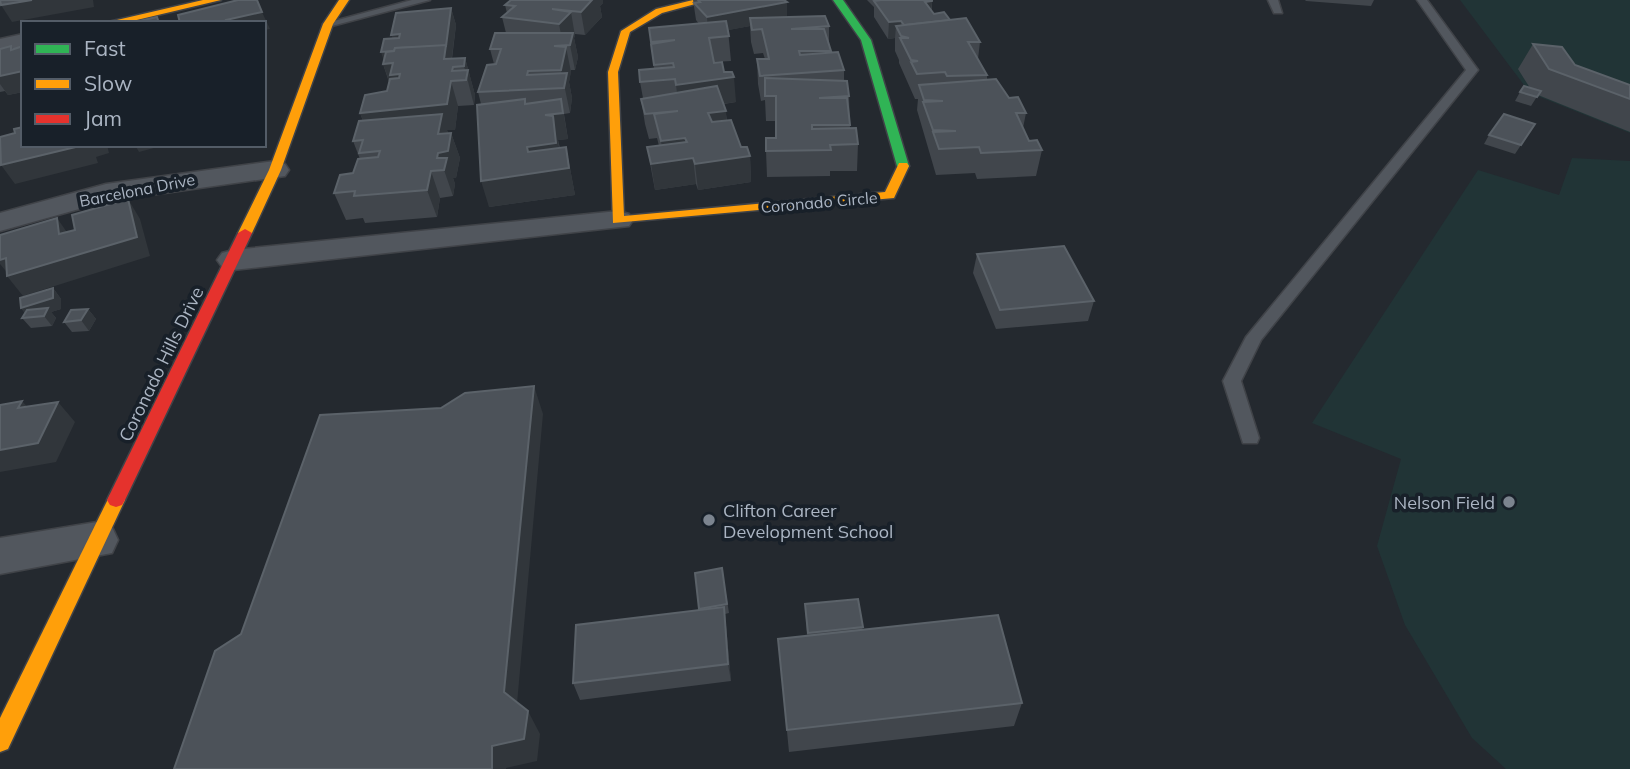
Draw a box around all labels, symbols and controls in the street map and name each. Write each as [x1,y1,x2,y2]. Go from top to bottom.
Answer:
legend [21,21,266,147]
text: Fast [84,35,126,61]
text: Slow [84,70,132,96]
text: Jam [84,105,122,131]
street label: Barcelona Drive [77,169,197,211]
street label: Coronado Circle [760,187,878,217]
street label: Coronado Hills Drive [114,283,208,445]
place label: Nelson Field [1394,491,1495,514]
marker: Nelson Field [1501,494,1517,510]
place label: Clifton Career Development School [723,499,893,543]
marker: Clifton Career Development School [701,512,717,528]

